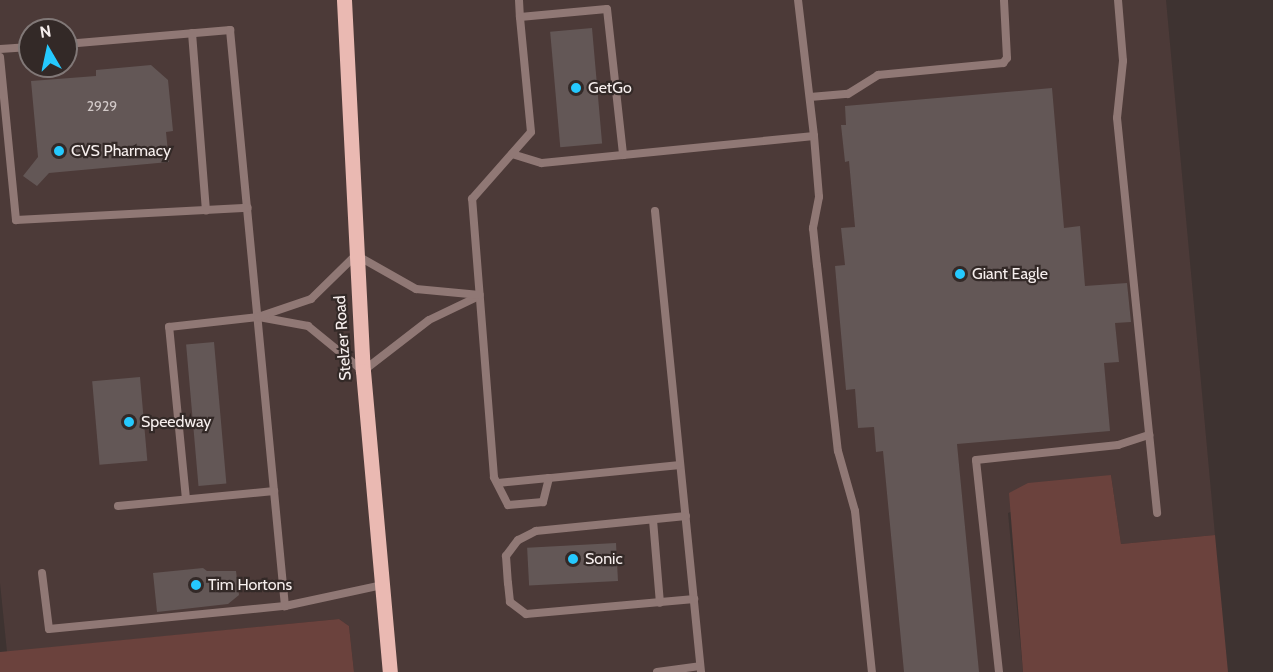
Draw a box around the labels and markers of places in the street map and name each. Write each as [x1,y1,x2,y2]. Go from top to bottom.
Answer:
place label: GetGo [588,78,632,98]
marker: GetGo [569,81,583,95]
place label: CVS Pharmacy [71,141,171,161]
marker: CVS Pharmacy [52,144,66,158]
place label: Giant Eagle [972,264,1048,284]
marker: Giant Eagle [953,267,967,281]
place label: Speedway [141,412,211,432]
marker: Speedway [122,415,136,429]
place label: Sonic [585,549,623,569]
marker: Sonic [566,552,580,566]
place label: Tim Hortons [208,575,292,595]
marker: Tim Hortons [189,578,203,592]

